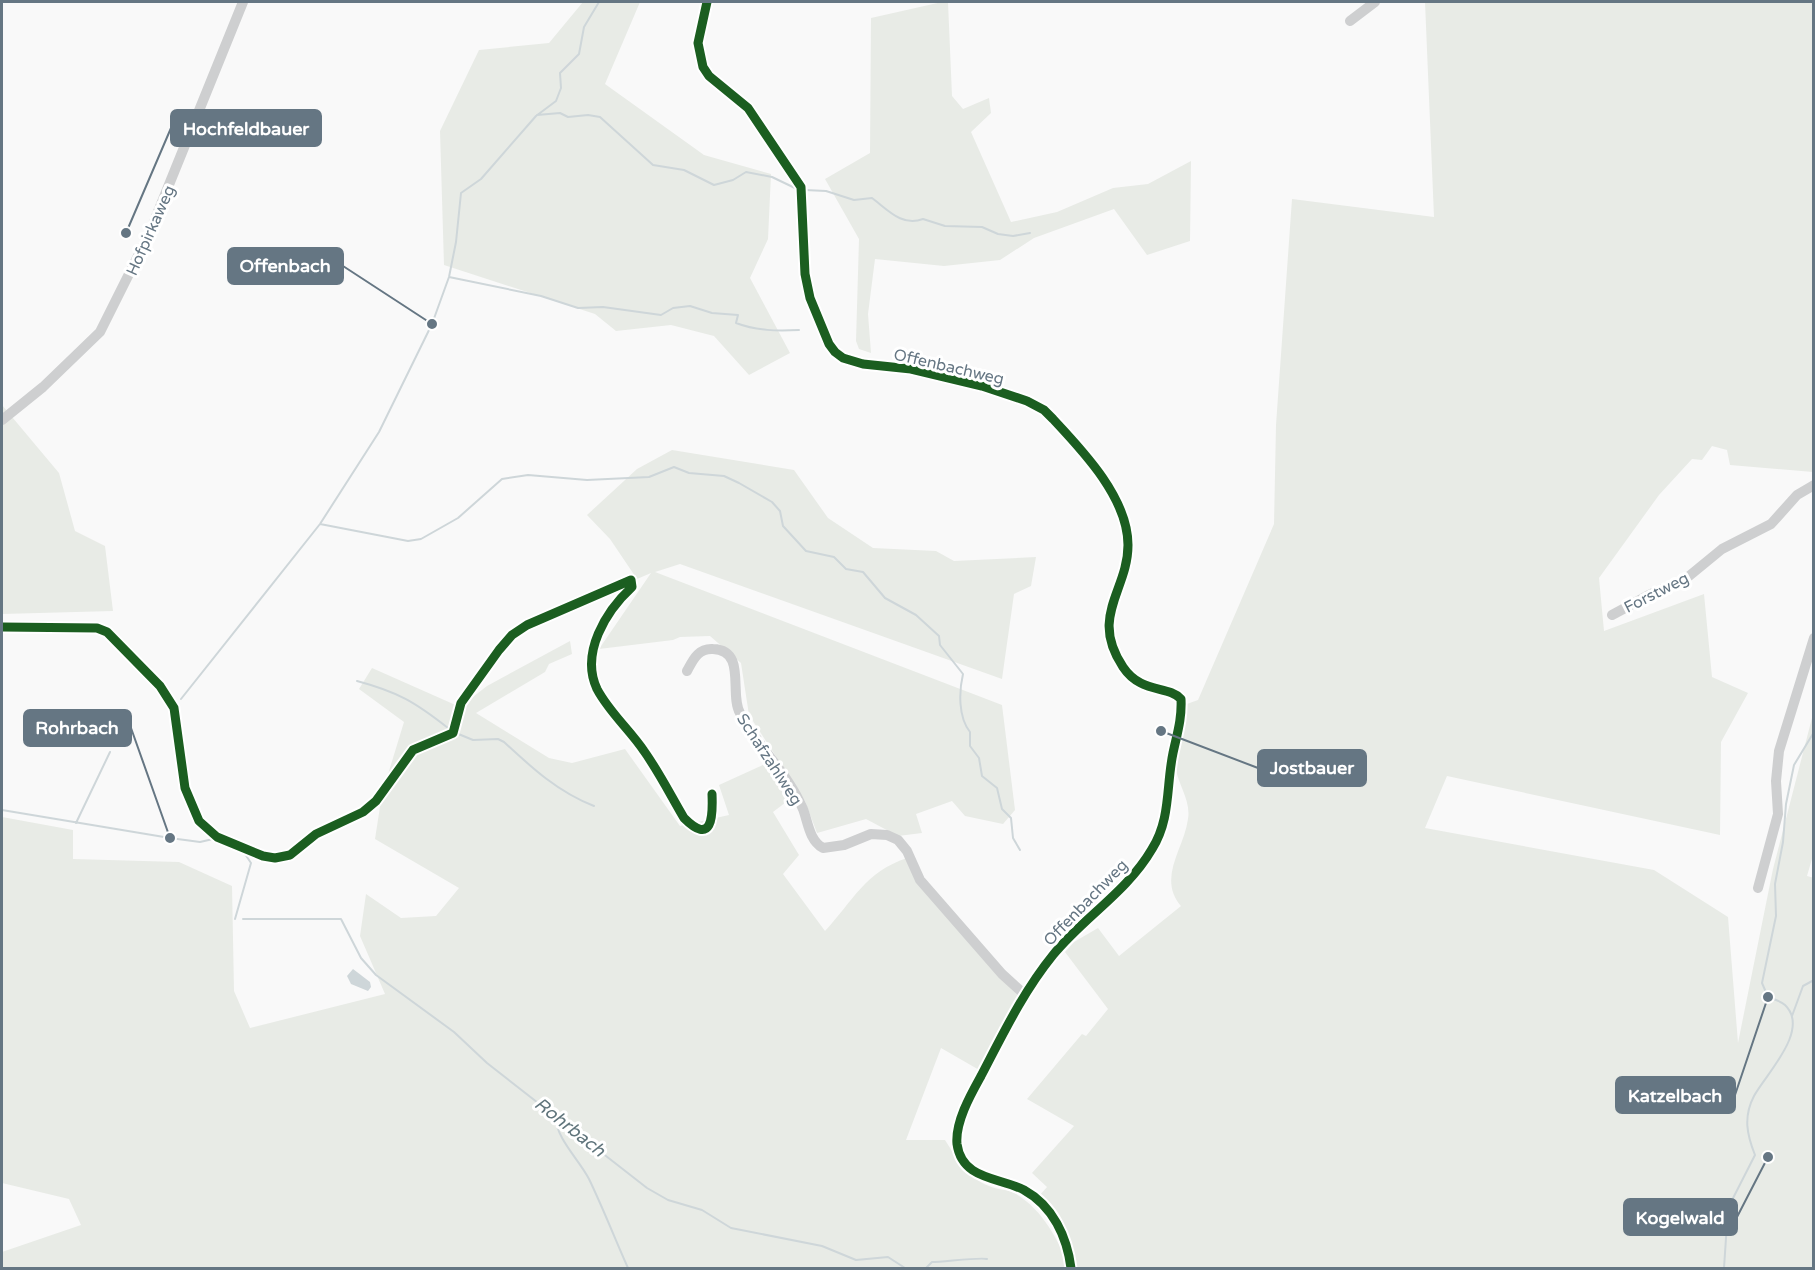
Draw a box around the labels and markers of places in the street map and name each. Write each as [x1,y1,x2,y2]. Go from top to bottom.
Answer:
callout: Hochfeldbauer [171,110,321,146]
callout: Offenbach [228,248,343,284]
callout: Rohrbach [24,710,131,746]
callout: Jostbauer [1258,750,1366,786]
callout: Katzelbach [1616,1077,1735,1113]
callout: Kogelwald [1624,1199,1737,1235]

